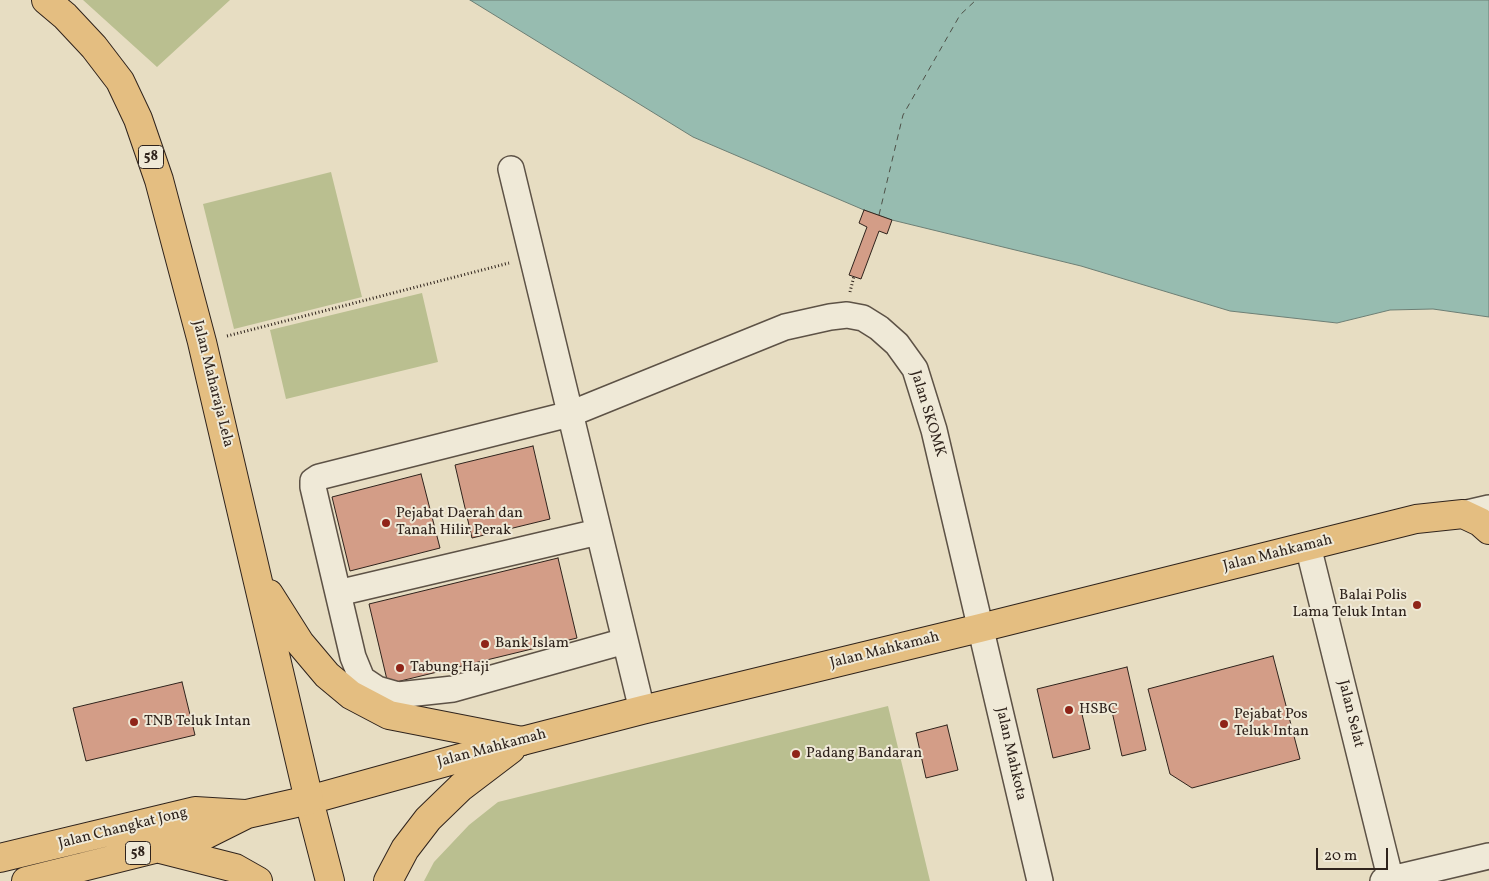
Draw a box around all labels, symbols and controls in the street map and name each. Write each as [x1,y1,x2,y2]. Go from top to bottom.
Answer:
road number: 58 [138,146,164,168]
street label: Jalan Maharaja Lela [188,319,236,449]
street label: Jalan SKOMK [905,369,949,459]
place label: Pejabat Daerah dan Tanah Hilir Perak [396,505,523,540]
marker: Pejabat Daerah dan Tanah Hilir Perak [380,517,392,529]
street label: Jalan Mahkamah [1221,532,1335,576]
place label: Balai Polis Lama Teluk Intan [1292,587,1407,622]
marker: Balai Polis Lama Teluk Intan [1411,599,1423,611]
street label: Jalan Mahkamah [828,629,942,673]
place label: Bank Islam [495,635,569,653]
marker: Bank Islam [479,638,491,650]
place label: Tabung Haji [410,659,489,677]
marker: Tabung Haji [394,662,406,674]
street label: Jalan Selat [1333,678,1367,750]
place label: HSBC [1079,701,1118,719]
marker: HSBC [1063,704,1075,716]
street label: Jalan Mahkota [991,706,1029,802]
place label: Pejabat Pos Teluk Intan [1234,706,1309,741]
place label: TNB Teluk Intan [144,713,251,731]
marker: TNB Teluk Intan [128,716,140,728]
marker: Pejabat Pos Teluk Intan [1218,718,1230,730]
street label: Jalan Mahkamah [436,726,548,772]
place label: Padang Bandaran [806,745,922,763]
marker: Padang Bandaran [790,748,802,760]
street label: Jalan Changkat Jong [57,804,189,854]
scale bar [1319,838,1392,870]
road number: 58 [126,841,150,864]
text: 20 m [1324,846,1357,867]

